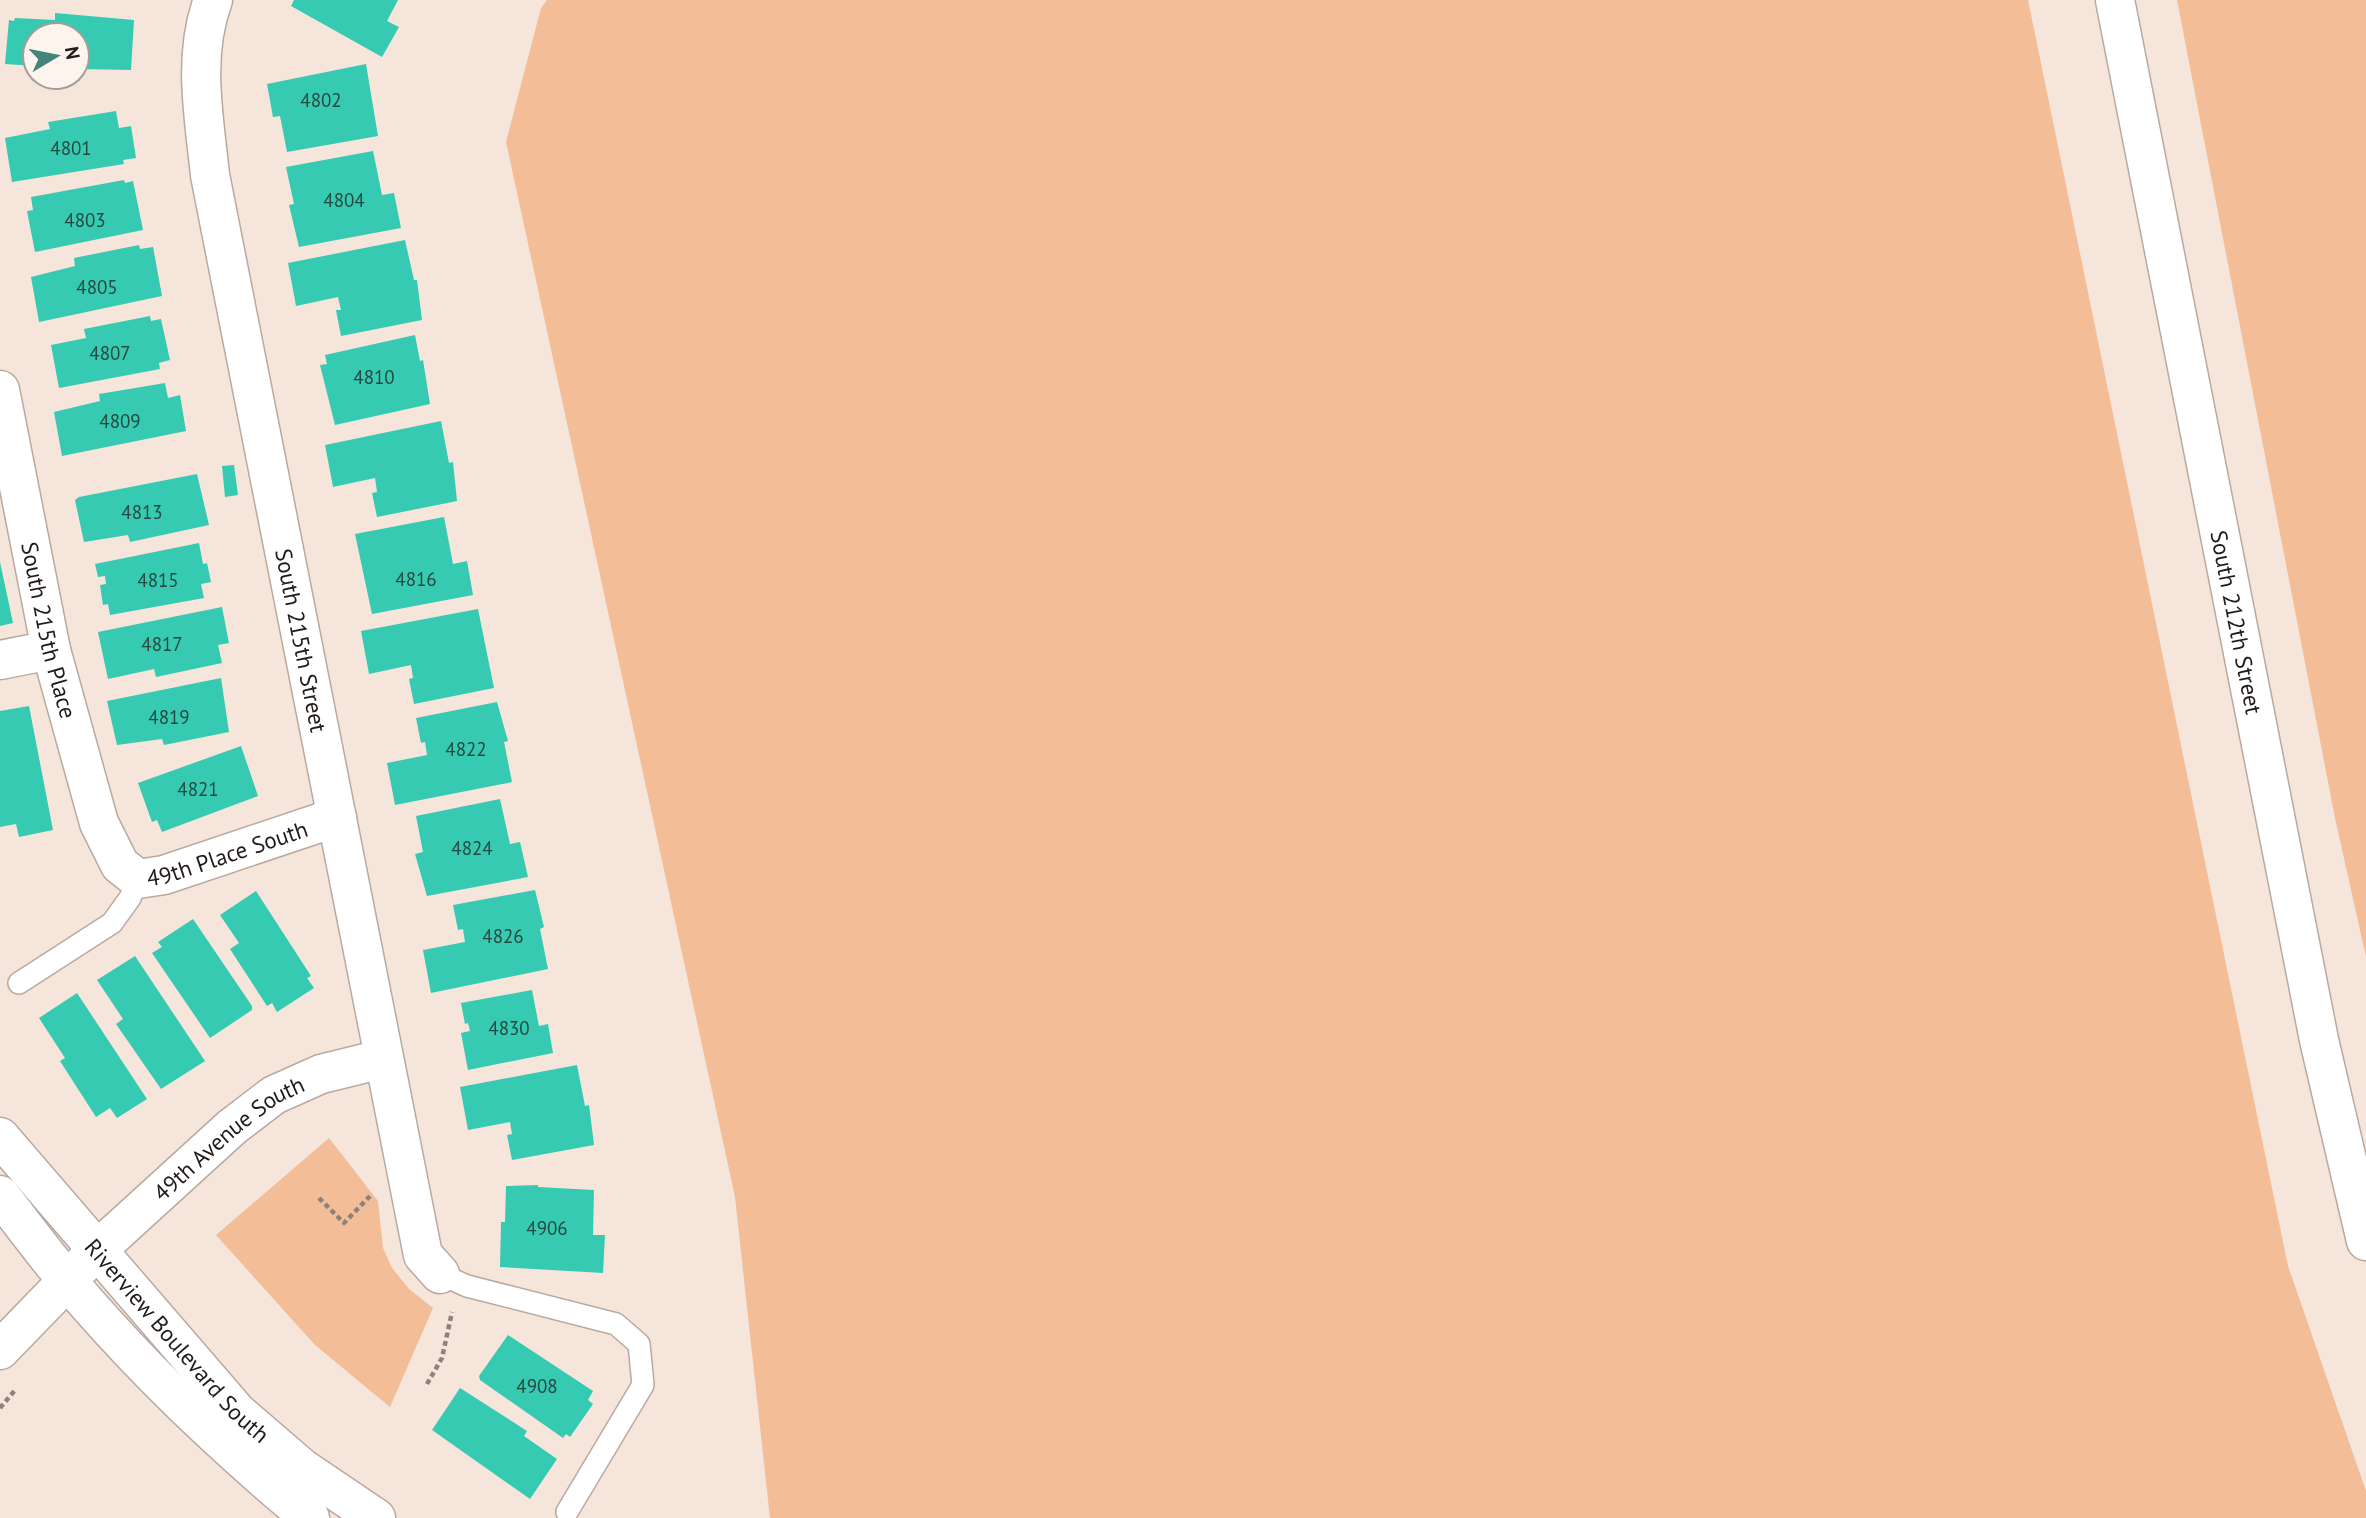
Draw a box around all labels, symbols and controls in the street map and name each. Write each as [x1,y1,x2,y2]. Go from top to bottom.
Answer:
north arrow [21,21,91,91]
text: N [60,45,86,61]
house number: 4802 [300,88,342,112]
house number: 4801 [50,136,92,160]
house number: 4804 [323,188,365,212]
house number: 4803 [64,208,106,232]
house number: 4805 [76,275,118,299]
house number: 4807 [89,341,131,365]
house number: 4810 [353,365,395,389]
house number: 4809 [99,409,141,433]
house number: 4813 [121,500,163,524]
street label: South 212th Street [2205,528,2269,717]
street label: South 215th Place [16,539,84,722]
street label: South 215th Street [269,546,334,735]
house number: 4816 [395,567,437,591]
house number: 4815 [137,568,179,592]
house number: 4817 [141,632,183,656]
house number: 4819 [148,705,190,729]
house number: 4822 [445,737,487,761]
house number: 4821 [177,777,219,801]
street label: 49th Place South [145,813,311,892]
house number: 4824 [451,836,493,860]
house number: 4826 [482,924,524,948]
house number: 4830 [488,1016,530,1040]
street label: 49th Avenue South [147,1069,309,1207]
house number: 4906 [526,1216,568,1240]
street label: Riverview Boulevard South [79,1232,276,1448]
house number: 4908 [516,1374,558,1398]

